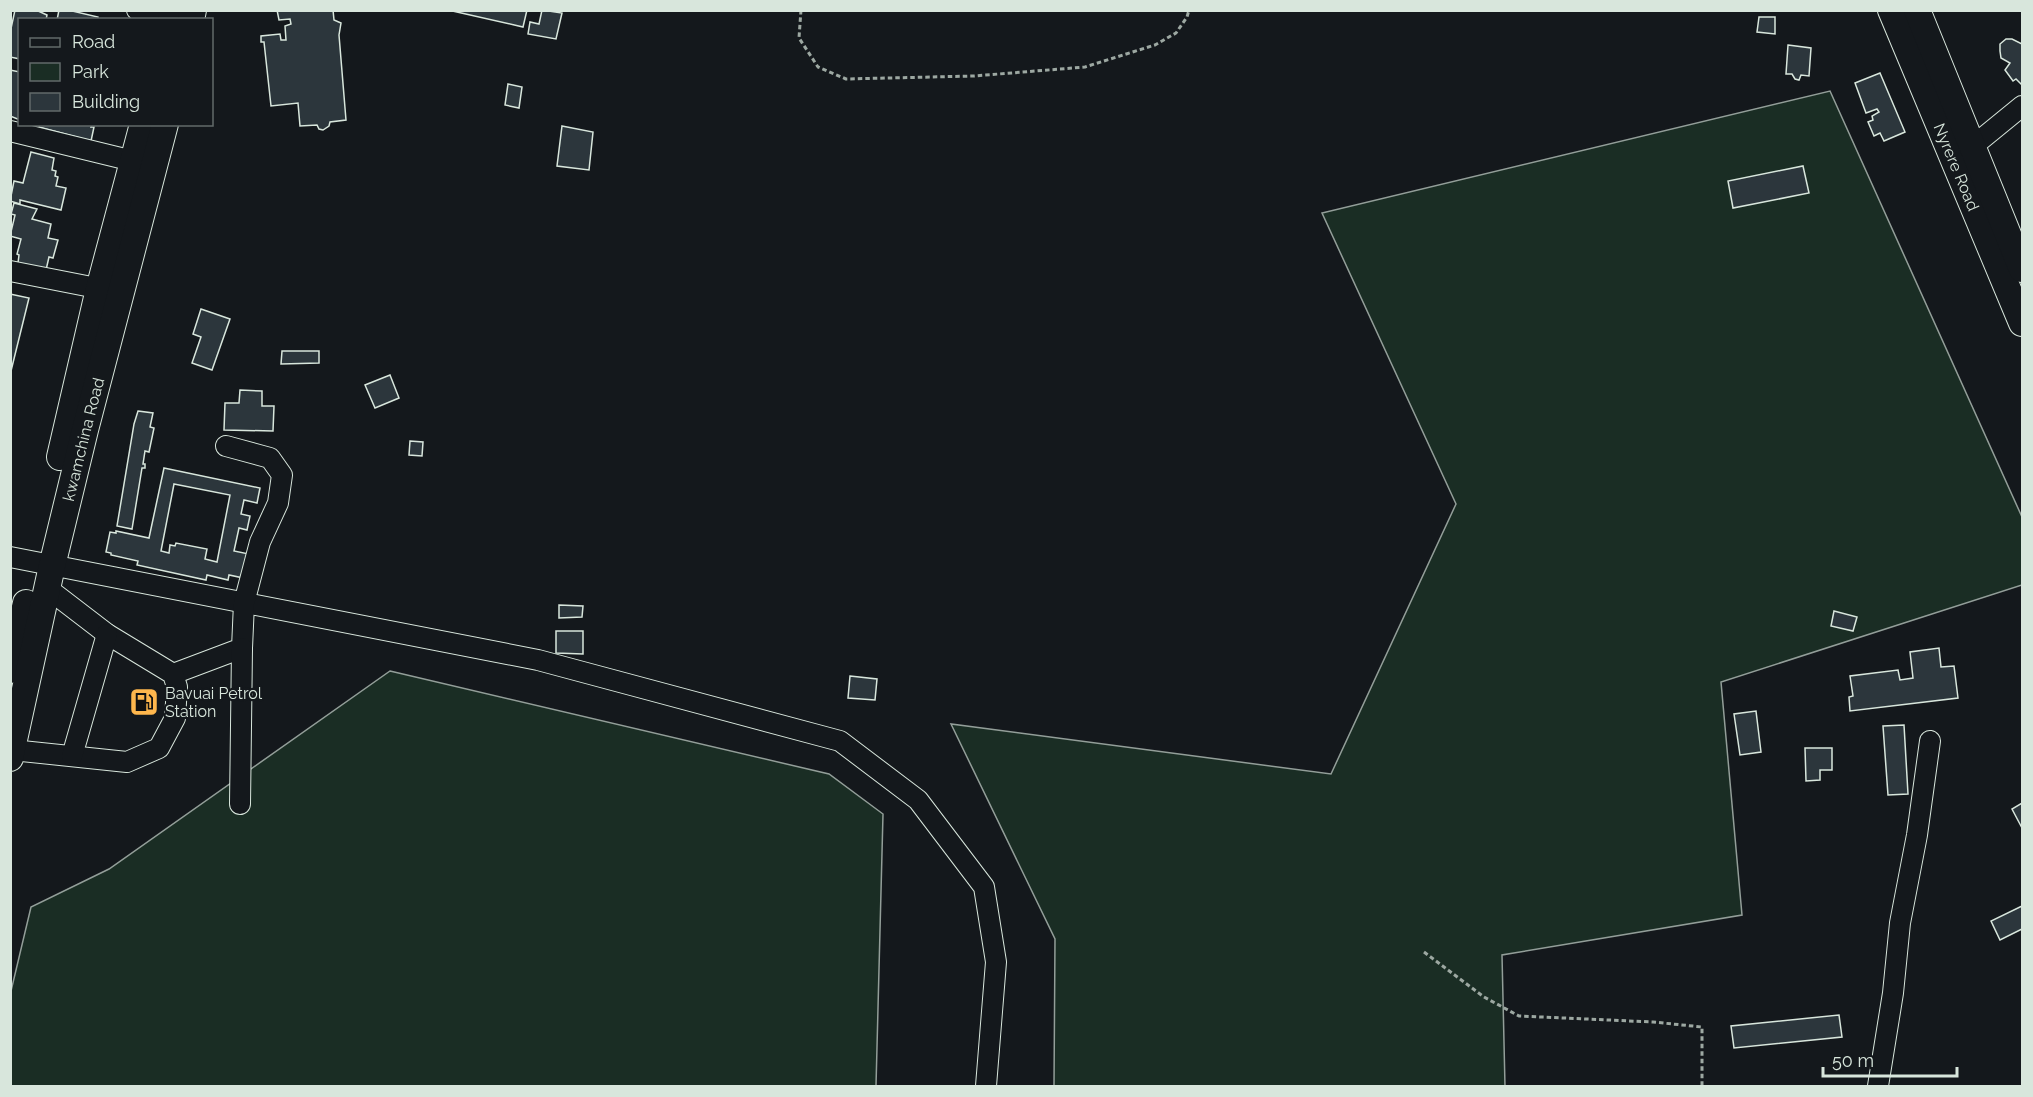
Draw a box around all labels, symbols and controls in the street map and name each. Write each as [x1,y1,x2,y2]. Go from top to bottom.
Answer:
legend [18,18,213,126]
text: Road [72,31,115,52]
text: Park [72,61,109,82]
text: Building [72,91,140,112]
street label: Nyrere Road [1929,120,1983,214]
street label: kwamchina Road [59,375,108,503]
place label: Bavuai Petrol Station [165,684,263,721]
fuel station icon: Bavuai Petrol Station [128,686,160,718]
scale bar [1823,1040,1956,1078]
text: 50 m [1832,1050,1874,1071]

